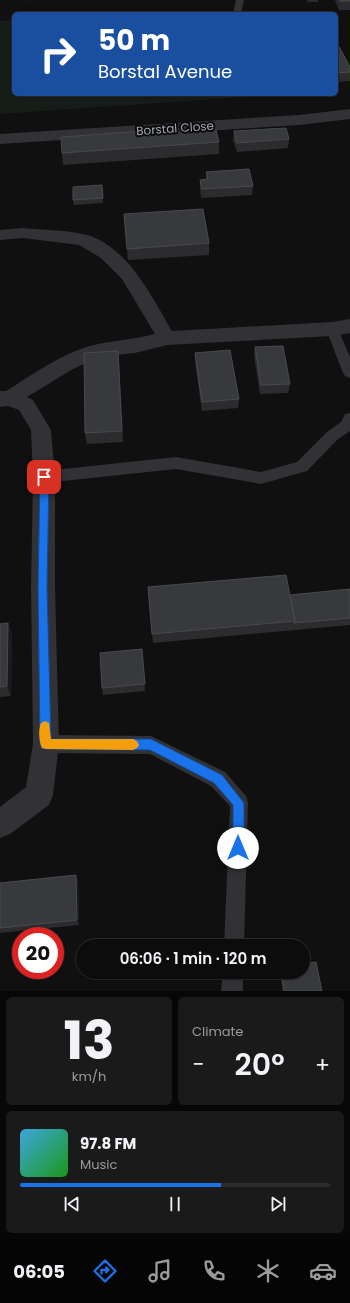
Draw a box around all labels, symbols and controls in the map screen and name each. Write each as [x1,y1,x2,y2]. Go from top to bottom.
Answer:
text: 50 m [98,21,170,60]
icon: right [32,28,84,80]
text: Borstal Avenue [98,59,232,84]
street label: Borstal Close [135,117,215,139]
pin [27,460,61,494]
icon: arrive [33,466,55,488]
position arrow [217,827,259,869]
speed limit sign: 20 [12,927,64,979]
text: 06:06 · 1 min · 120 m [120,948,266,969]
text: 13 [63,1004,115,1077]
text: Climate [192,1022,243,1041]
text: 20° [235,1043,285,1086]
text: − [192,1049,204,1080]
text: + [315,1049,330,1080]
text: km/h [72,1067,106,1086]
text: 97.8 FM [80,1133,136,1154]
text: Music [80,1155,117,1174]
icon: previous [61,1193,83,1215]
icon: pause [164,1193,186,1215]
icon: next [267,1193,289,1215]
icon: directions [91,1257,119,1285]
icon: music [146,1257,174,1285]
icon: phone [200,1257,228,1285]
icon: climate [254,1257,282,1285]
icon: car [309,1257,337,1285]
text: 06:05 [13,1259,65,1284]

